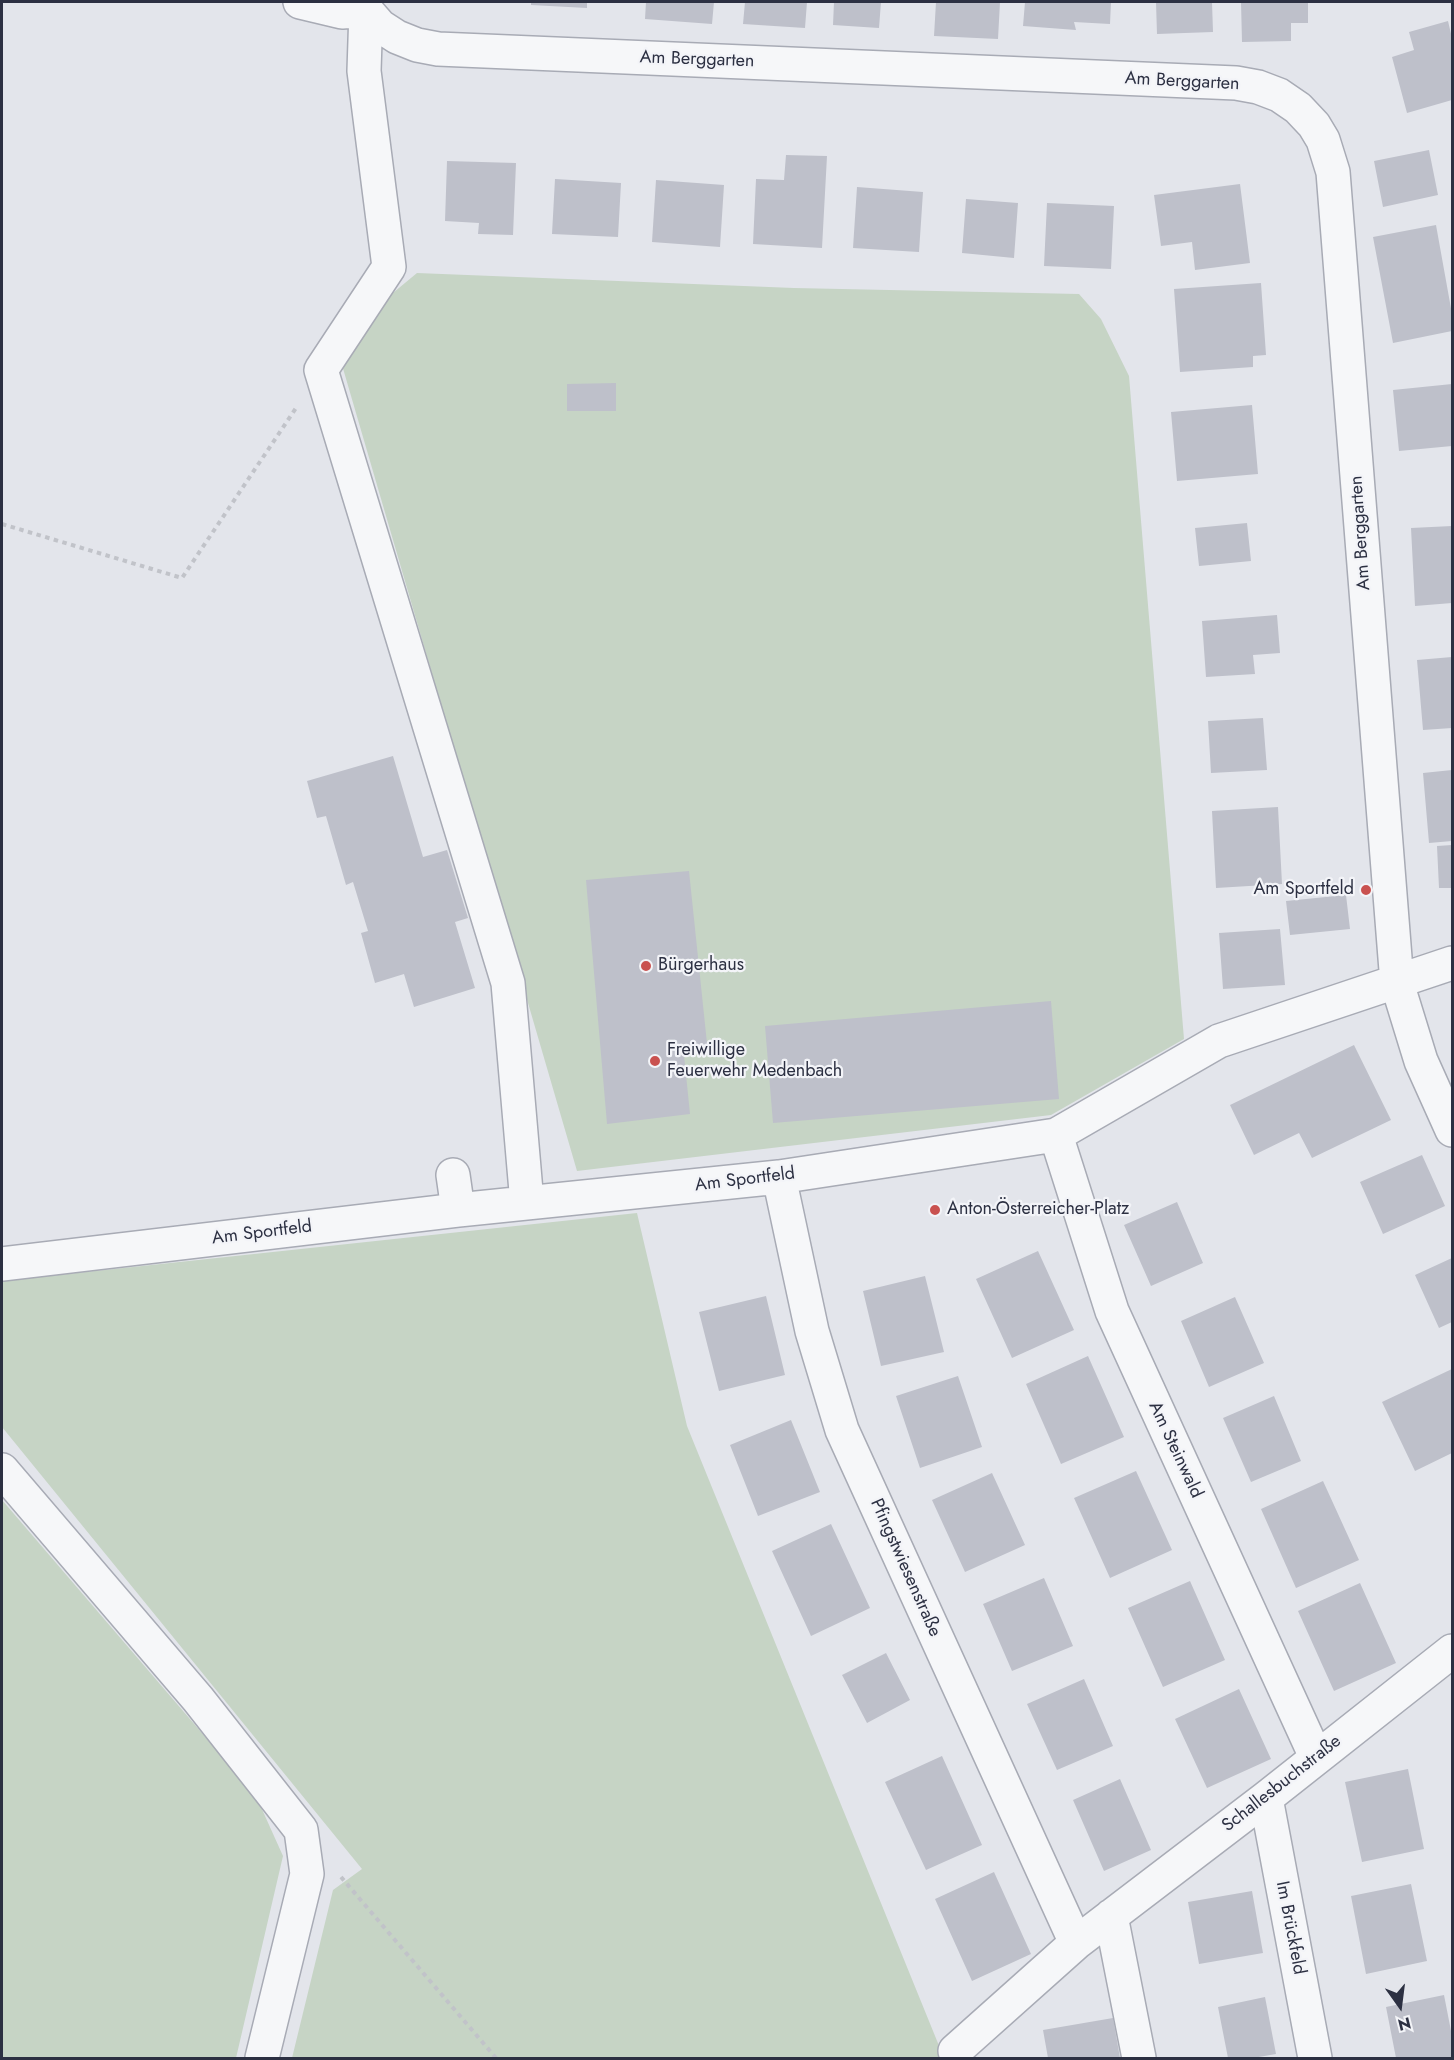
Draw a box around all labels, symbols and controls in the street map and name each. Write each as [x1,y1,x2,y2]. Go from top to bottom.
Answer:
street label: Am Berggarten [639,47,755,73]
street label: Am Berggarten [1124,68,1240,96]
street label: Am Berggarten [1346,475,1376,591]
place label: Am Sportfeld [1253,879,1354,901]
marker: Am Sportfeld [1359,883,1373,897]
place label: Bürgerhaus [658,955,744,977]
marker: Bürgerhaus [639,959,653,973]
place label: Freiwillige Feuerwehr Medenbach [667,1040,842,1082]
marker: Freiwillige Feuerwehr Medenbach [648,1054,662,1068]
street label: Am Sportfeld [694,1163,796,1197]
place label: Anton-Österreicher-Platz [947,1199,1129,1221]
marker: Anton-Österreicher-Platz [928,1203,942,1217]
street label: Am Sportfeld [211,1216,313,1250]
street label: Am Steinwald [1143,1398,1207,1502]
street label: Pfingstwiesenstraße [865,1496,945,1640]
street label: Schallesbuchstraße [1218,1731,1346,1837]
street label: Im Brückfeld [1270,1879,1310,1977]
north arrow [1370,1976,1430,2036]
text: N [1396,2011,1413,2037]

